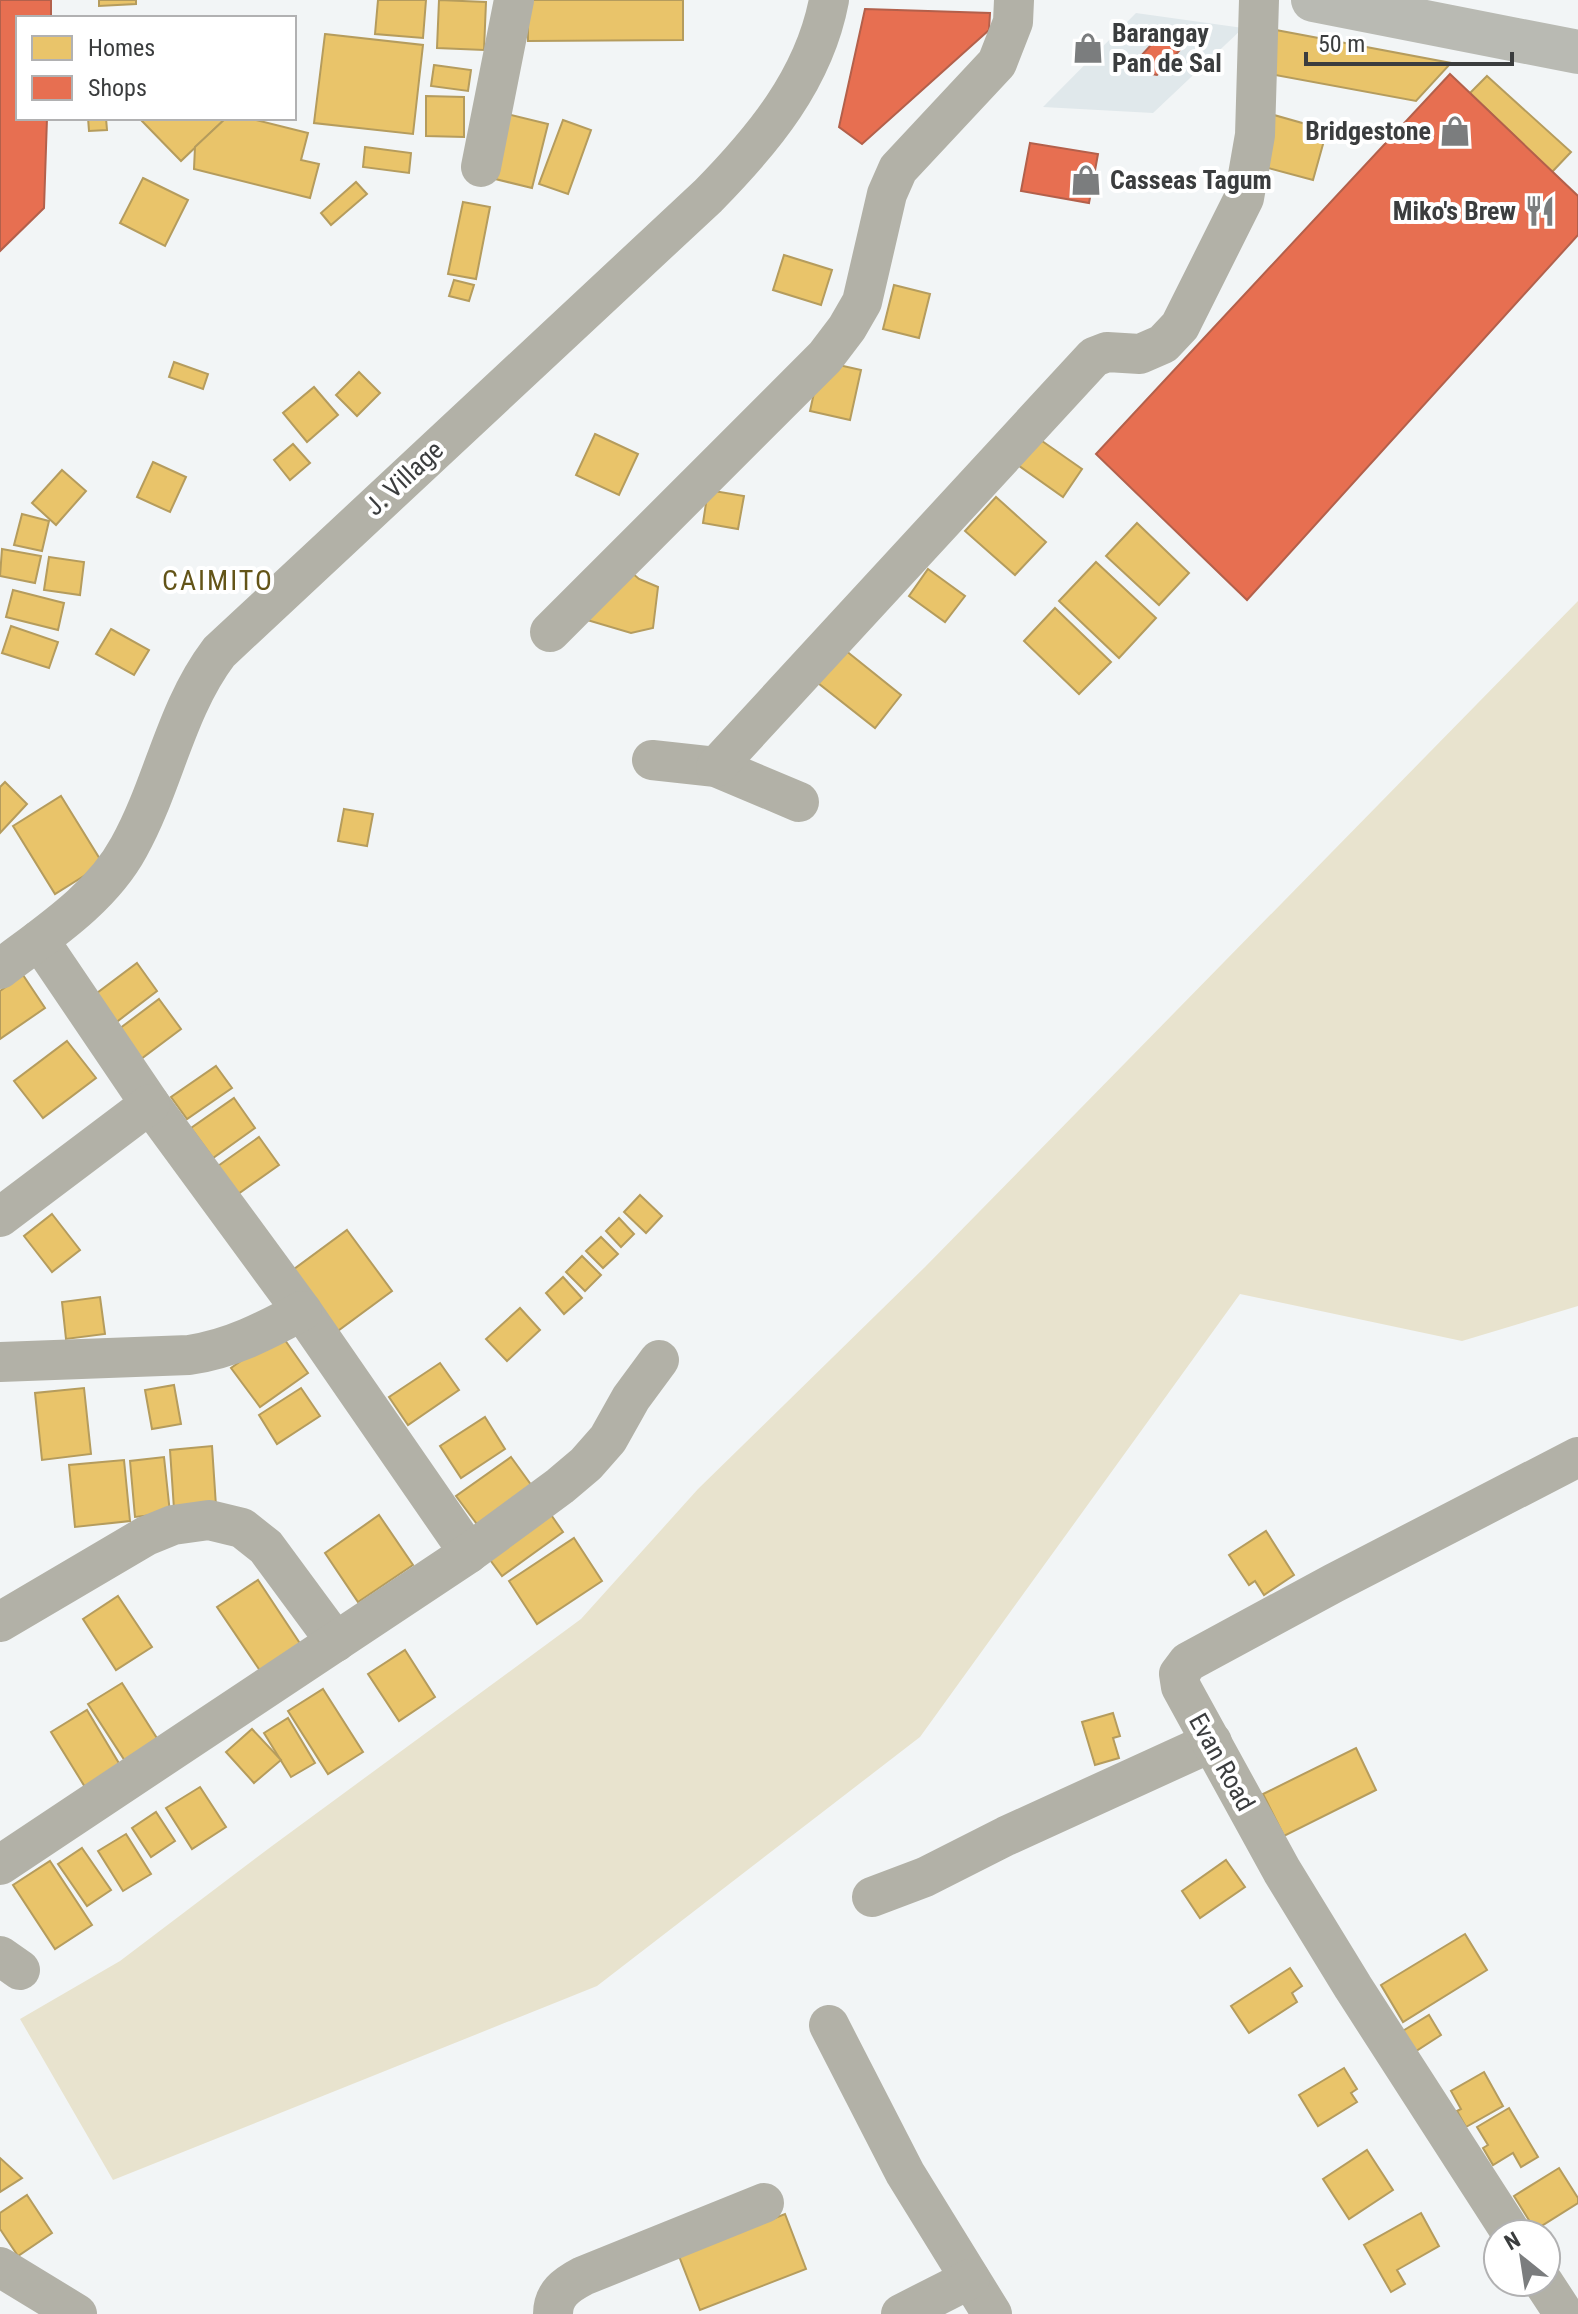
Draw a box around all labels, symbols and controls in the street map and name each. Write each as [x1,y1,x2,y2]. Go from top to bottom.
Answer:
legend [16,16,296,120]
scale bar [1306,16,1512,66]
place label: Barangay Pan de Sal [1112,18,1222,78]
text: 50 m [1318,30,1365,58]
shop icon: Barangay Pan de Sal [1071,31,1105,65]
text: Homes [88,34,155,62]
text: Shops [88,74,147,102]
shop icon: Bridgestone [1438,114,1472,148]
place label: Bridgestone [1305,116,1431,146]
shop icon: Casseas Tagum [1069,163,1103,197]
place label: Casseas Tagum [1110,165,1272,195]
restaurant icon: Miko's Brew [1523,194,1557,228]
place label: Miko's Brew [1393,196,1517,226]
street label: J. Village [359,435,449,521]
district label: CAIMITO [162,564,274,597]
street label: Evan Road [1183,1708,1261,1816]
north arrow [1482,2218,1562,2298]
text: N [1500,2227,1524,2255]

